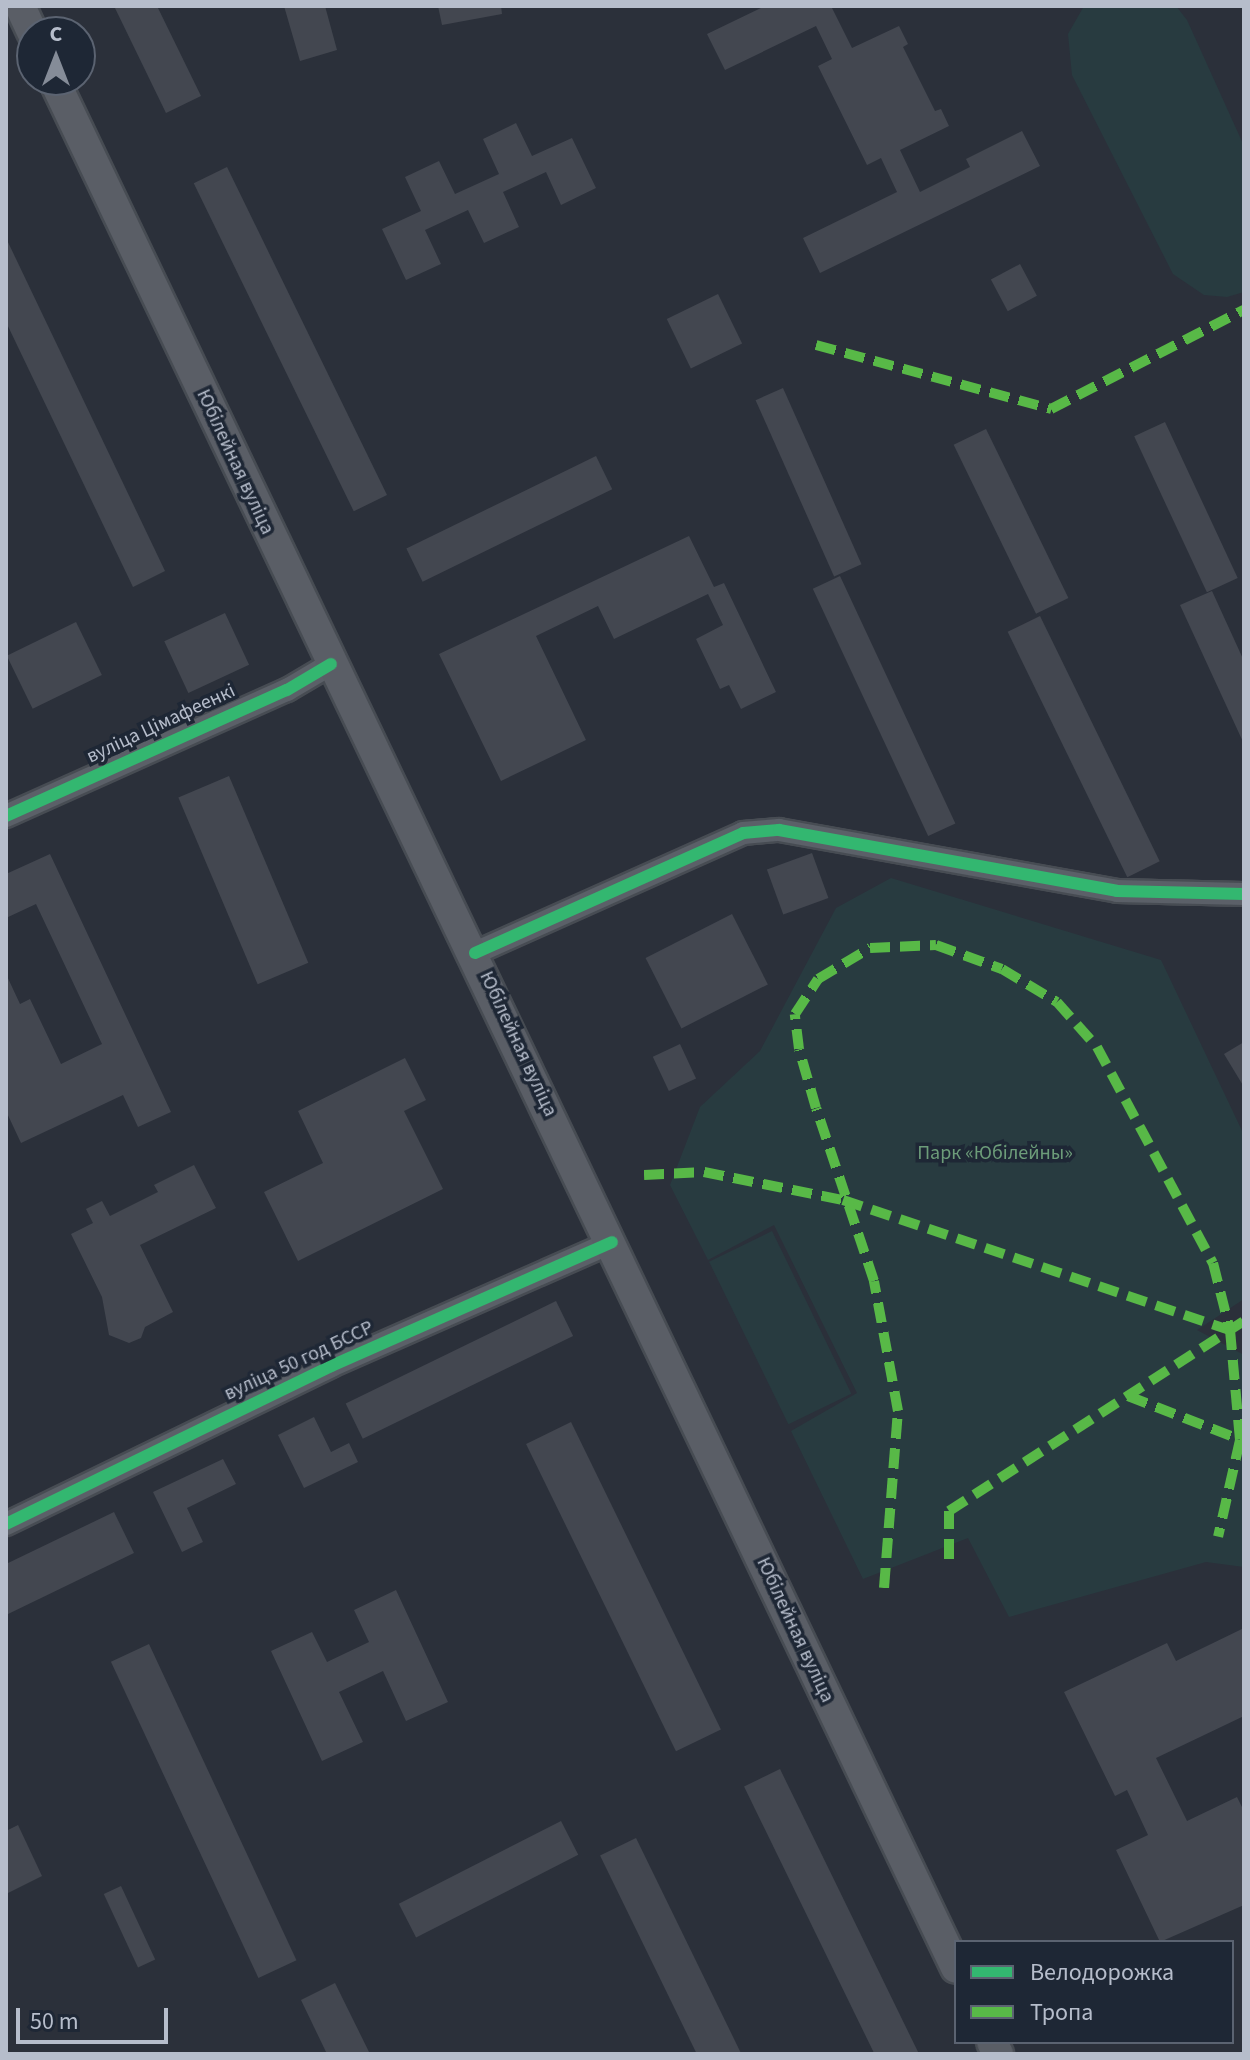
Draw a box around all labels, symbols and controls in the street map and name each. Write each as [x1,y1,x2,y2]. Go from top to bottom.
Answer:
north arrow [16,16,96,96]
text: С [50,18,62,50]
street label: Юбілейная вуліца [191,386,279,538]
street label: вуліца Цімафеенкі [83,679,239,769]
street label: Юбілейная вуліца [474,968,562,1120]
park label: Парк «Юбілейны» [917,1141,1073,1165]
street label: вуліца 50 год БССР [220,1316,378,1406]
street label: Юбілейная вуліца [751,1554,839,1706]
legend [954,1940,1234,2044]
text: Велодорожка [1030,1955,1174,1990]
scale bar [20,1992,172,2042]
text: Тропа [1030,1995,1093,2030]
text: 50 m [30,2004,79,2039]

